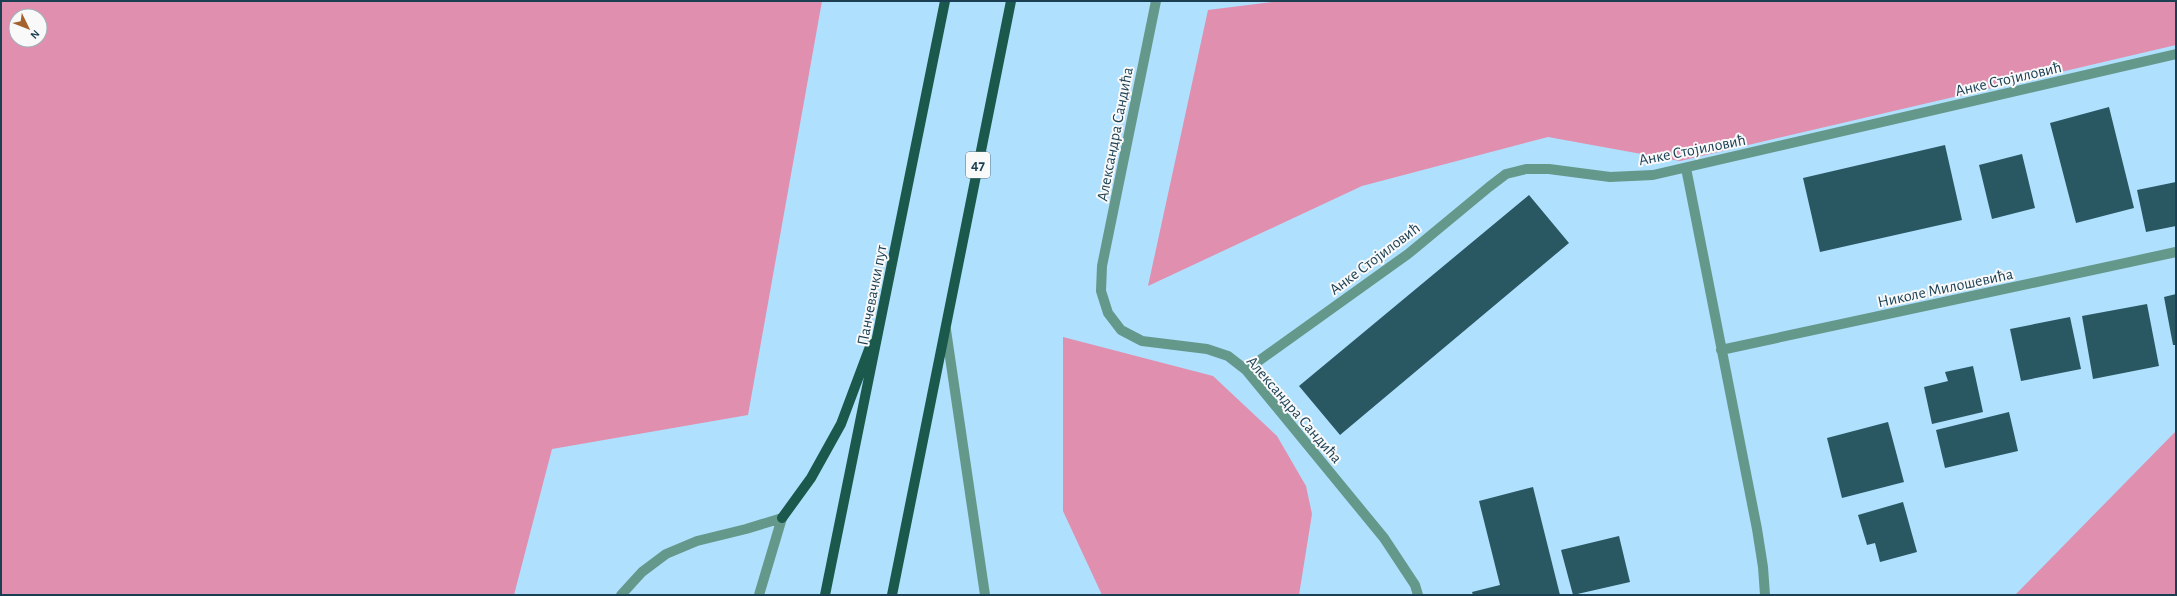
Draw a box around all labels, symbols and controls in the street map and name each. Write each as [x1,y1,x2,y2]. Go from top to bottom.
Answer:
north arrow [8,8,48,48]
text: N [28,28,42,41]
street label: Анке Стојиловић [1953,59,2063,100]
street label: Александра Сандића [1094,66,1136,203]
street label: Анке Стојиловић [1637,132,1747,169]
road number: 47 [966,152,990,178]
street label: Анке Стојиловић [1326,220,1423,299]
street label: Панчевачки пут [854,243,891,347]
street label: Николе Милошевића [1876,266,2014,310]
street label: Александра Сандића [1244,353,1345,466]

